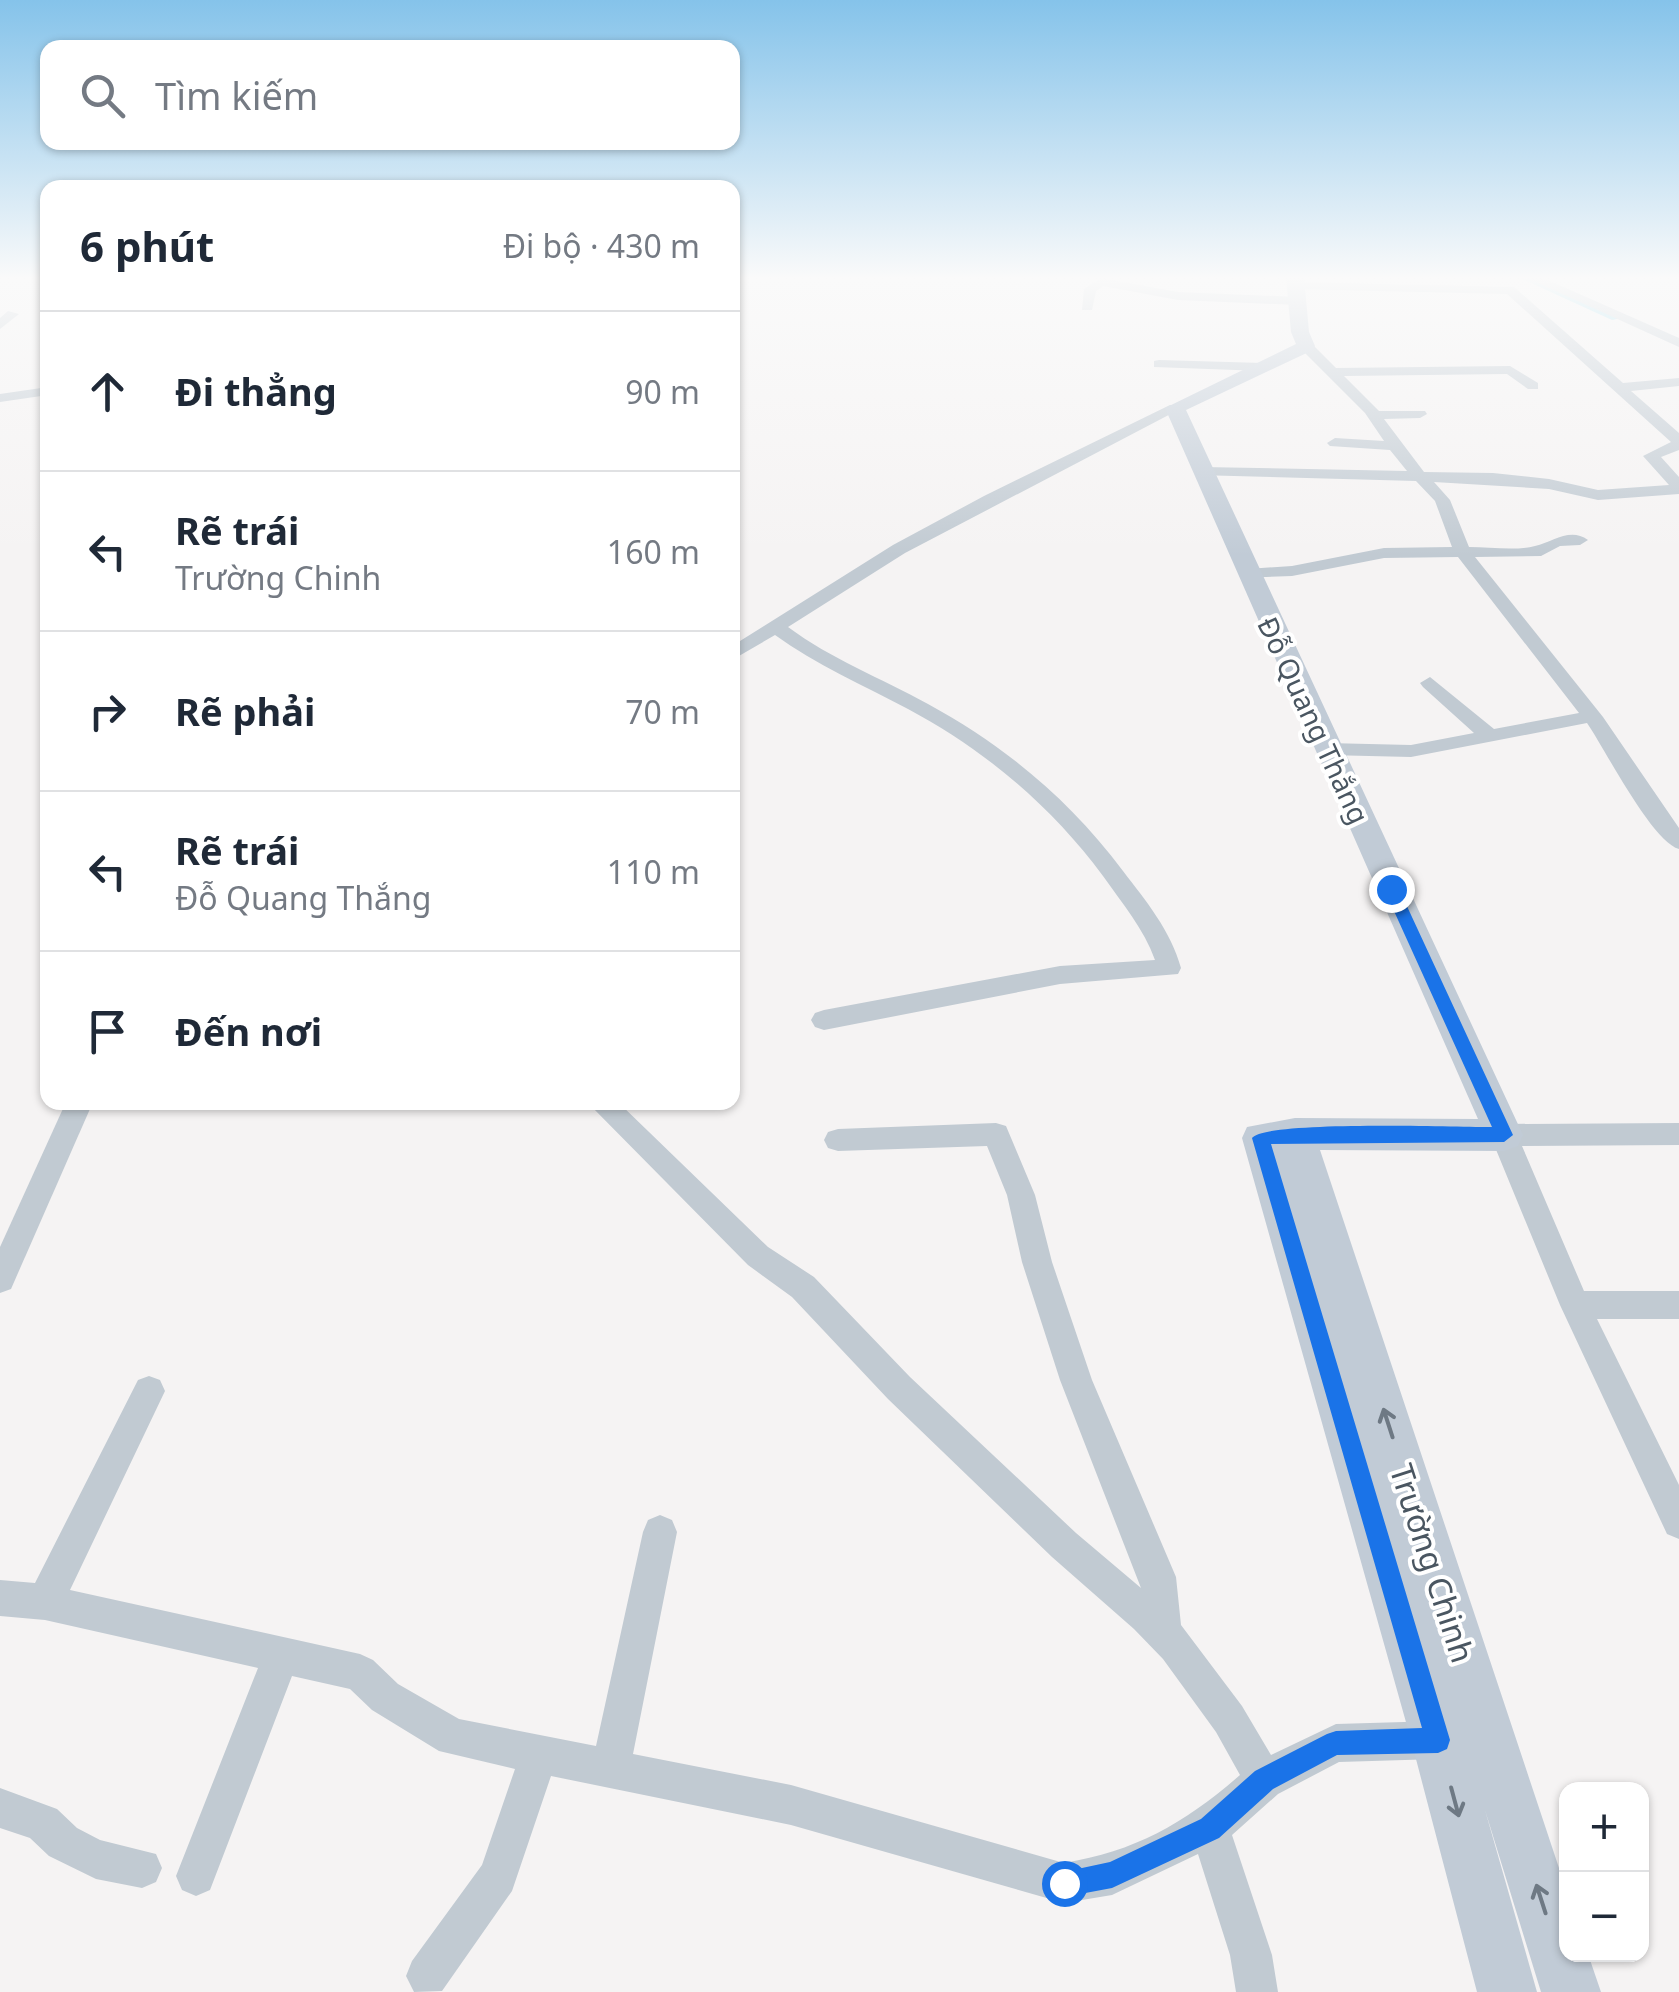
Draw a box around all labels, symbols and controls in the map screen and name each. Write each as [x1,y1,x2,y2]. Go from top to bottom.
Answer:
search box [40,40,740,150]
icon: search [75,68,130,123]
text: Tìm kiếm [155,69,318,121]
text: 6 phút [80,217,214,274]
text: Đi bộ · 430 m [503,224,700,267]
icon: ahead [80,364,135,419]
text: Đi thẳng [175,365,337,417]
text: 90 m [625,370,700,413]
text: Rẽ trái [175,504,299,556]
icon: left [80,524,135,579]
text: 160 m [607,530,700,573]
text: Trường Chinh [175,556,381,599]
street label: Đỗ Quang Thắng [1249,610,1379,830]
icon: right [80,684,135,739]
text: Rẽ phải [175,685,315,737]
text: 70 m [625,690,700,733]
text: Rẽ trái [175,824,299,876]
icon: left [80,844,135,899]
text: 110 m [607,850,700,893]
route end [1369,867,1415,913]
text: Đỗ Quang Thắng [175,876,432,919]
icon: arrive [80,1004,135,1059]
text: Đến nơi [175,1005,322,1057]
one-way arrow [1377,1408,1395,1440]
street label: Trường Chinh [1381,1458,1485,1668]
map controls [1559,1782,1649,1962]
button: + [1559,1782,1649,1872]
one-way arrow [1447,1786,1465,1818]
route start [1042,1861,1088,1907]
button: − [1559,1872,1649,1962]
one-way arrow [1530,1884,1548,1916]

